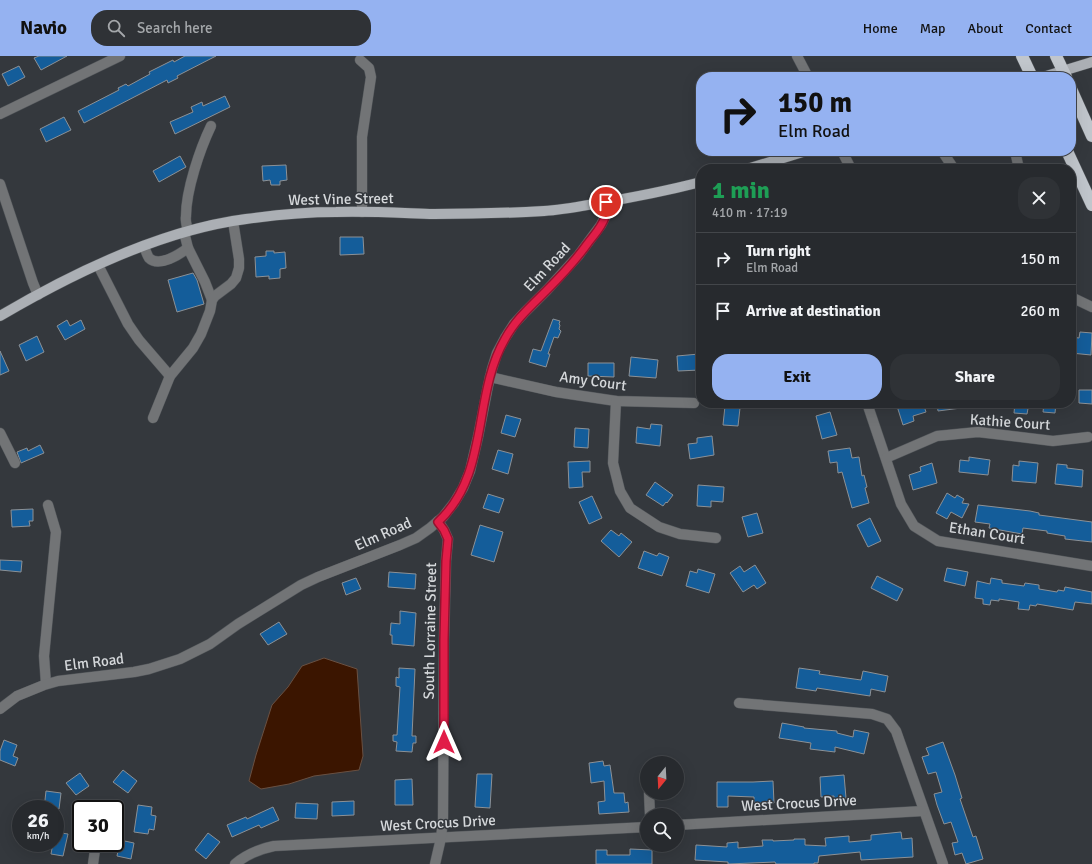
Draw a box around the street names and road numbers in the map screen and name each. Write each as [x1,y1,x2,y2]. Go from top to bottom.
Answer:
street label: West Vine Street [288,189,394,209]
street label: Elm Road [520,239,574,295]
street label: Amy Court [558,367,628,395]
street label: Kathie Court [969,410,1051,434]
street label: Elm Road [352,514,414,554]
street label: Ethan Court [948,518,1026,548]
street label: South Lorraine Street [420,562,440,700]
street label: Elm Road [63,649,125,675]
street label: West Crocus Drive [741,791,857,815]
street label: West Crocus Drive [380,811,496,835]

